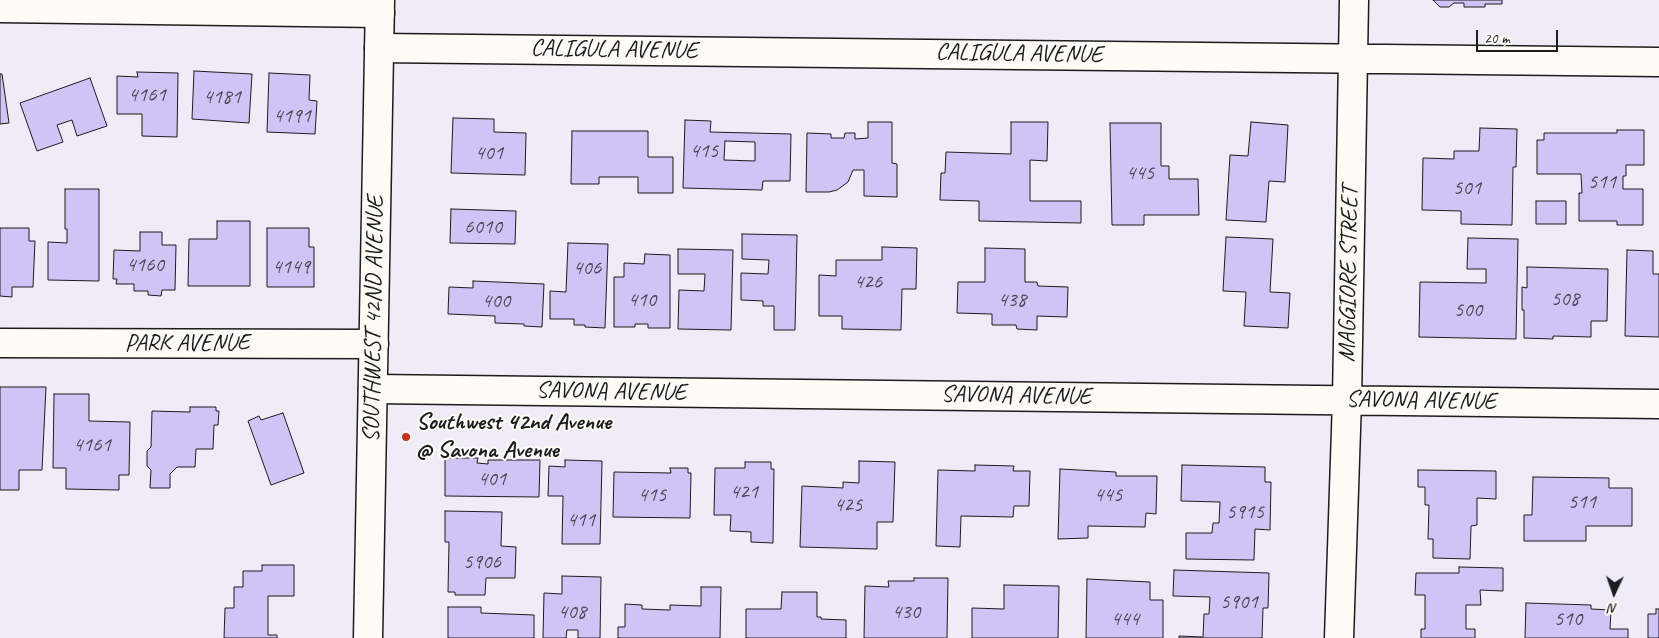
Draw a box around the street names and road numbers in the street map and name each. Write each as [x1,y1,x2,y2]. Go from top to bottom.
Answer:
street label: CALIGULA AVENUE [530,34,698,66]
street label: CALIGULA AVENUE [935,38,1103,70]
street label: MAGGIORE STREET [1333,186,1365,362]
street label: SOUTHWEST 42ND AVENUE [357,195,391,443]
street label: PARK AVENUE [125,330,249,358]
street label: SAVONA AVENUE [536,376,686,408]
street label: SAVONA AVENUE [941,380,1091,412]
street label: SAVONA AVENUE [1346,385,1496,417]

